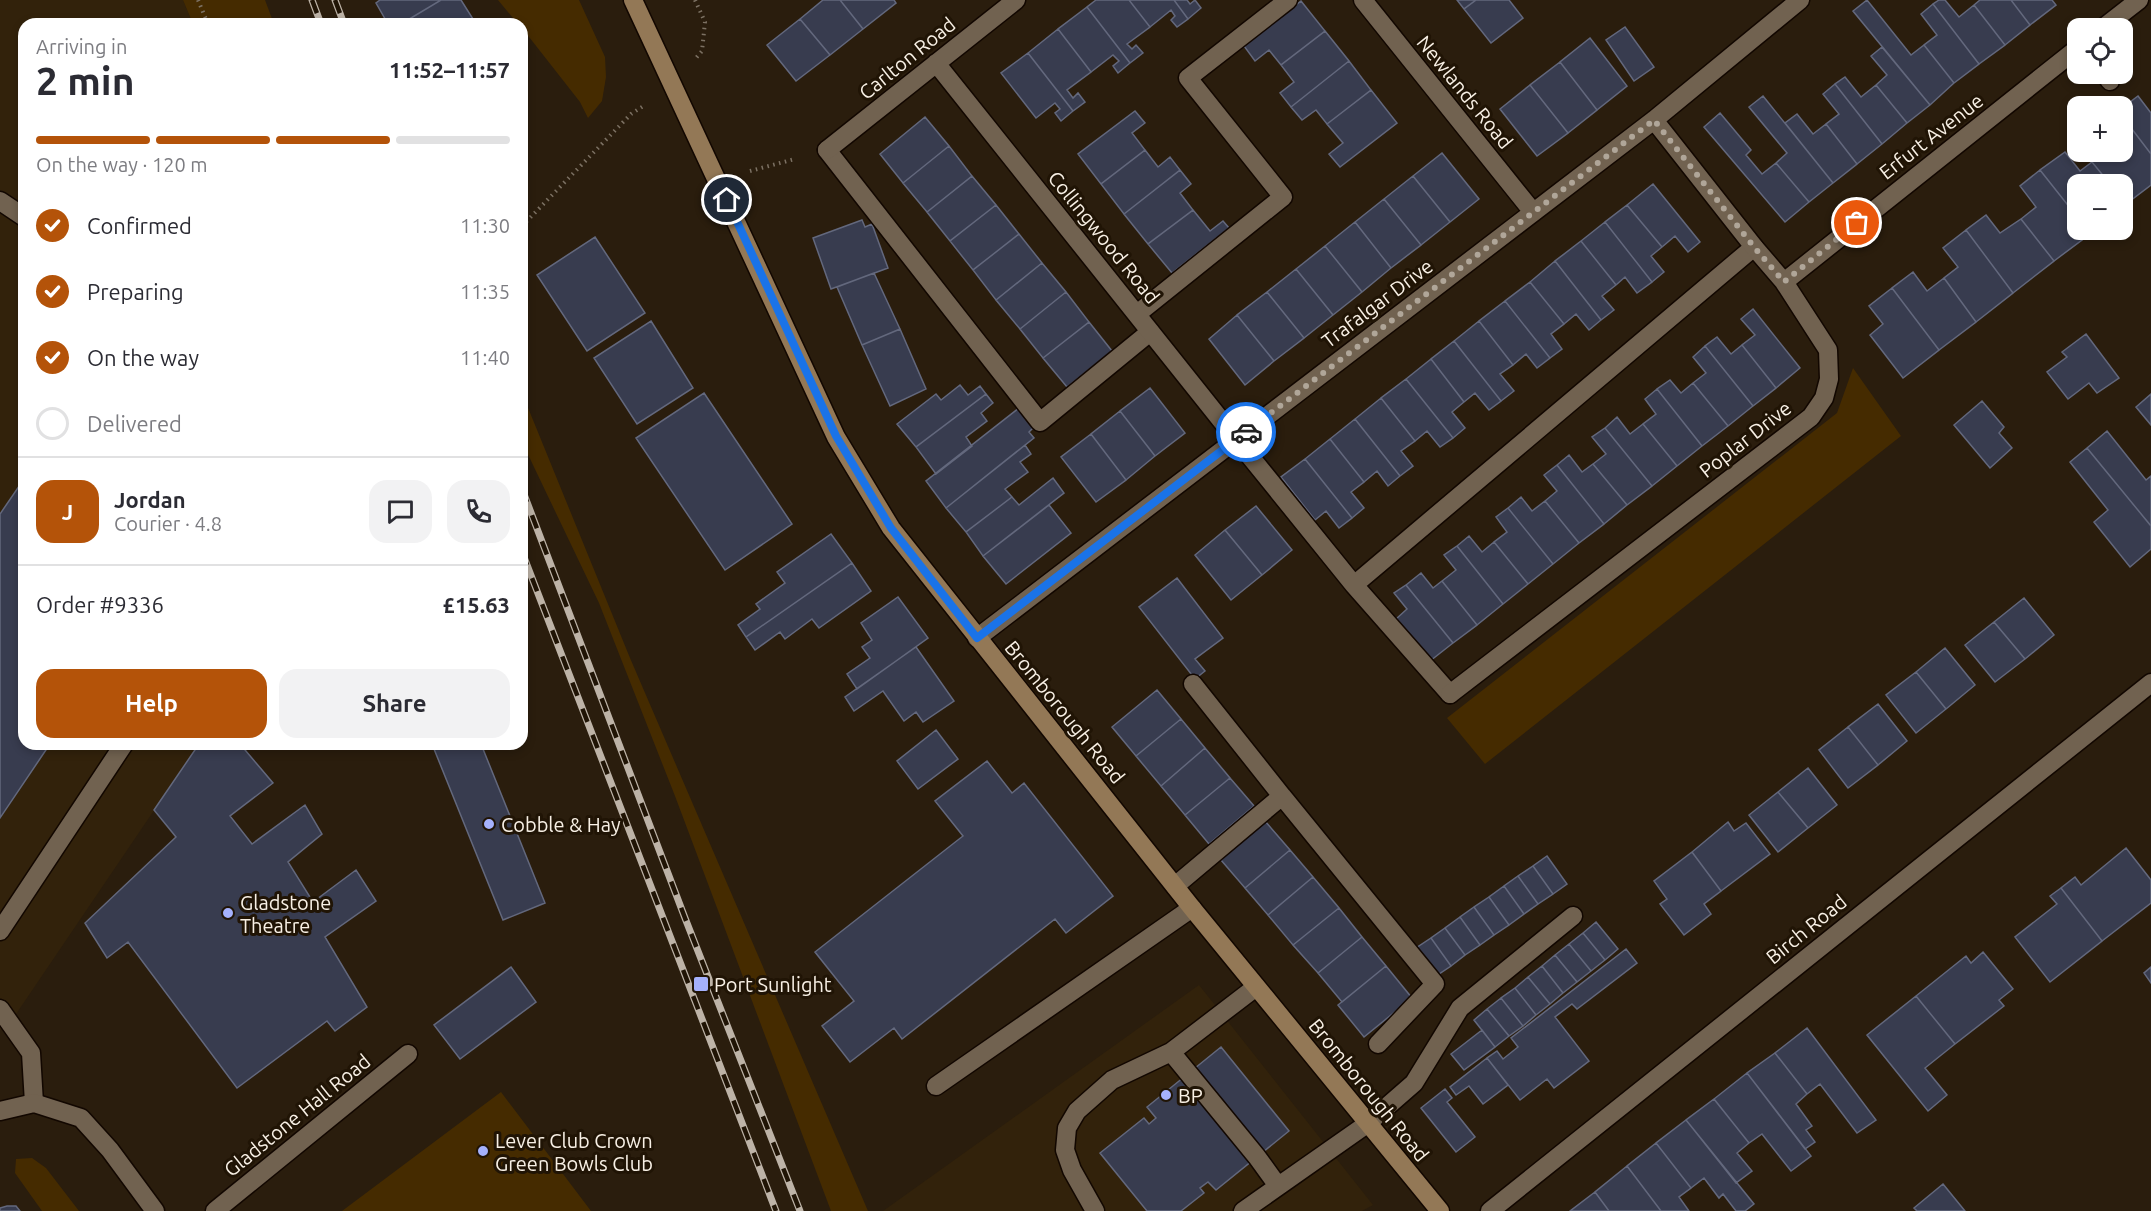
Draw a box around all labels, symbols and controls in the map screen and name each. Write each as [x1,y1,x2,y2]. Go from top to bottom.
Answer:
street label: Carlton Road [854,12,960,104]
map controls [2067,18,2133,240]
button: locate [2067,18,2133,84]
street label: Newlands Road [1412,31,1518,153]
text: Arriving in [36,35,127,58]
text: 11:52–11:57 [389,57,510,82]
text: 2 min [36,59,135,102]
street label: Erfurt Avenue [1875,88,1987,184]
button: + [2067,96,2133,162]
text: On the way · 120 m [36,153,208,176]
street label: Collingwood Road [1044,166,1164,308]
pin [701,174,752,225]
button: − [2067,174,2133,240]
icon: home [710,183,743,216]
pin [1831,197,1882,248]
icon: bag [1840,206,1873,239]
icon: check [36,209,69,242]
text: Confirmed [87,213,192,238]
text: 11:30 [460,214,510,237]
street label: Trafalgar Drive [1317,254,1437,352]
icon: check [36,275,69,308]
text: Preparing [87,279,184,304]
text: 11:35 [460,280,510,303]
icon: check [36,341,69,374]
text: On the way [87,345,199,370]
text: 11:40 [460,346,510,369]
street label: Poplar Drive [1695,396,1795,482]
courier [1216,402,1276,462]
text: Delivered [87,411,182,436]
icon: car [1230,416,1263,449]
button: chat [369,480,432,543]
button: phone [447,480,510,543]
text: Jordan [114,487,186,512]
text: J [62,499,73,524]
text: Courier · 4.8 [114,512,222,535]
text: Order #9336 [36,592,164,617]
text: £15.63 [443,592,510,617]
street label: Bromborough Road [1000,636,1130,788]
button: Help [36,669,267,738]
button: Share [279,669,510,738]
place label: Cobble & Hay [501,813,621,836]
marker: Cobble & Hay [482,817,496,831]
street label: Birch Road [1761,890,1851,968]
place label: Gladstone Theatre [240,891,331,937]
marker: Gladstone Theatre [221,906,235,920]
place label: Port Sunlight [714,973,832,996]
marker: Port Sunlight [692,975,710,993]
street label: Bromborough Road [1304,1014,1434,1166]
street label: Gladstone Hall Road [219,1049,375,1181]
place label: BP [1178,1084,1203,1107]
marker: BP [1159,1088,1173,1102]
place label: Lever Club Crown Green Bowls Club [495,1129,653,1175]
marker: Lever Club Crown Green Bowls Club [476,1144,490,1158]

